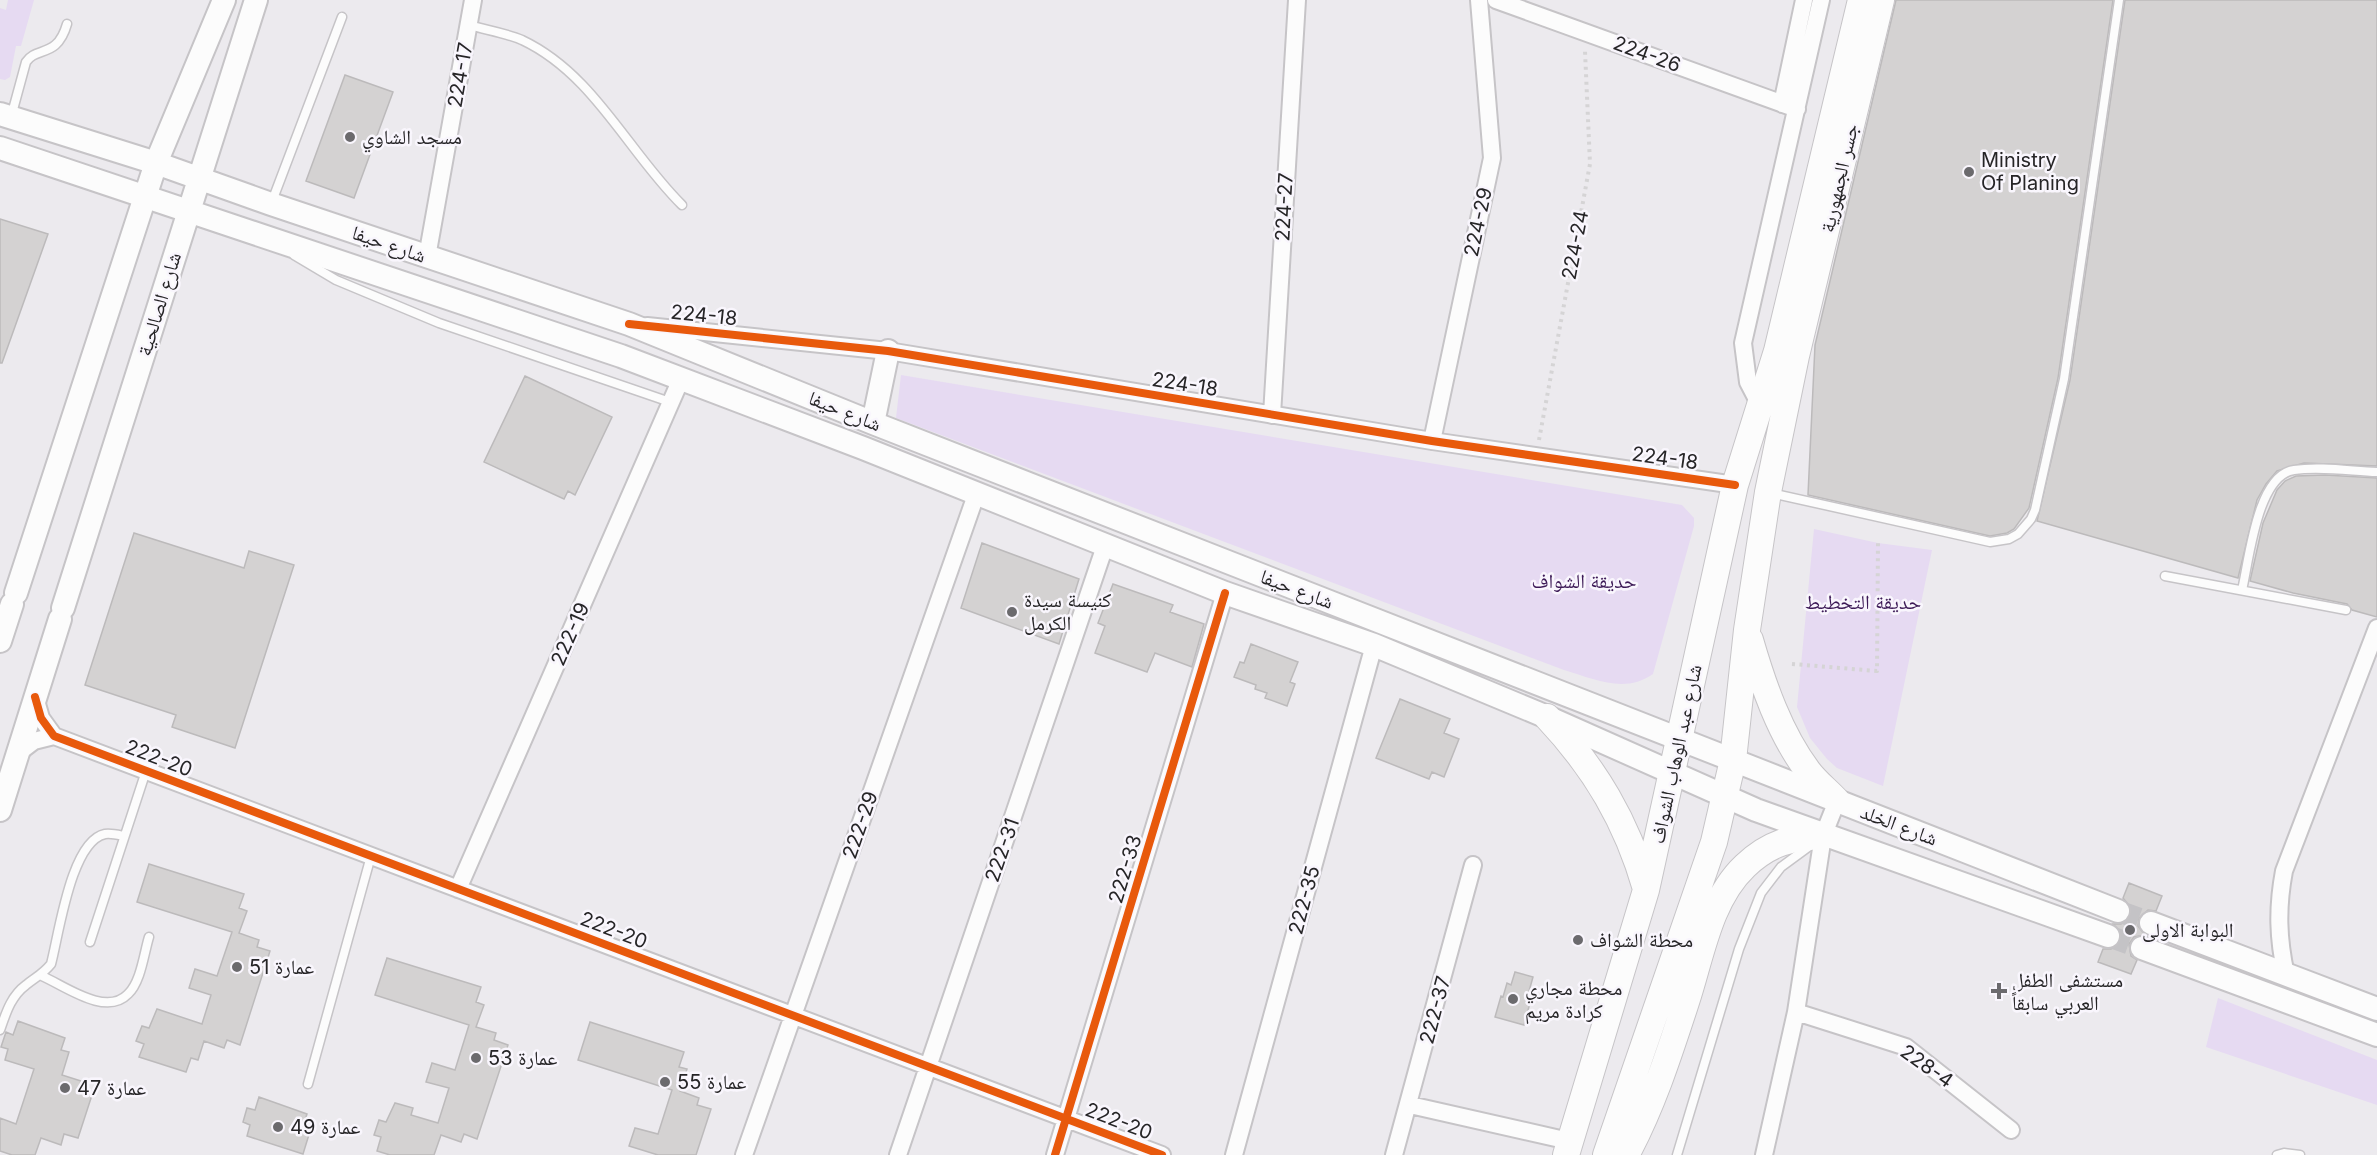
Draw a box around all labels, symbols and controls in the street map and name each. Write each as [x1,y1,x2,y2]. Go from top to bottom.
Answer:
street label: 224-26 [1610,31,1684,77]
street label: 224-17 [442,41,478,109]
street label: جسر الجمهورية [1815,121,1863,235]
place label: مسجد الشاوي [362,125,462,153]
marker: مسجد الشاوي [343,130,357,144]
place label: Ministry Of Planing [1981,148,2079,195]
marker: Ministry Of Planing [1962,165,1976,179]
street label: 224-27 [1270,172,1298,242]
street label: 224-29 [1459,185,1497,259]
street label: 224-24 [1557,208,1593,282]
street label: شارع حيفا [349,220,429,269]
street label: شارع الصالحية [132,249,187,359]
street label: 224-18 [670,300,738,330]
street label: 224-18 [1150,367,1220,401]
street label: شارع حيفا [805,386,885,437]
street label: 224-18 [1630,441,1700,475]
street label: شارع حيفا [1257,564,1337,615]
park label: حديقة الشواف [1532,569,1637,593]
place label: كنيسة سيدة الكرمل [1024,588,1111,635]
park label: حديقة التخطيط [1805,590,1921,614]
street label: 222-19 [546,599,594,669]
marker: كنيسة سيدة الكرمل [1005,605,1019,619]
street label: شارع عبد الوهاب الشواف [1645,662,1708,846]
street label: 222-20 [122,734,196,782]
street label: 222-29 [837,788,883,862]
street label: شارع الخلد [1857,799,1941,852]
street label: 222-31 [980,815,1024,885]
street label: 222-33 [1103,832,1147,906]
street label: 222-35 [1283,863,1325,937]
street label: 222-20 [577,906,651,954]
place label: البوابة الاولى [2142,918,2234,942]
marker: البوابة الاولى [2123,923,2137,937]
place label: محطة الشواف [1590,928,1693,952]
marker: محطة الشواف [1571,933,1585,947]
place label: عمارة 51 [249,955,314,979]
marker: عمارة 51 [230,960,244,974]
place label: مستشفى الطفل العربي سابقاً [2012,968,2123,1019]
street label: 222-37 [1414,973,1456,1047]
place label: محطة مجاري كرادة مريم [1525,976,1622,1025]
marker: مستشفى الطفل العربي سابقاً [1990,982,2008,1000]
marker: محطة مجاري كرادة مريم [1506,992,1520,1006]
street label: 228-4 [1896,1039,1958,1093]
place label: عمارة 53 [488,1046,557,1070]
marker: عمارة 53 [469,1051,483,1065]
place label: عمارة 55 [677,1070,746,1094]
marker: عمارة 55 [658,1075,672,1089]
place label: عمارة 47 [77,1076,146,1100]
marker: عمارة 47 [58,1081,72,1095]
street label: 222-20 [1082,1097,1156,1145]
place label: عمارة 49 [290,1115,360,1139]
marker: عمارة 49 [271,1120,285,1134]

